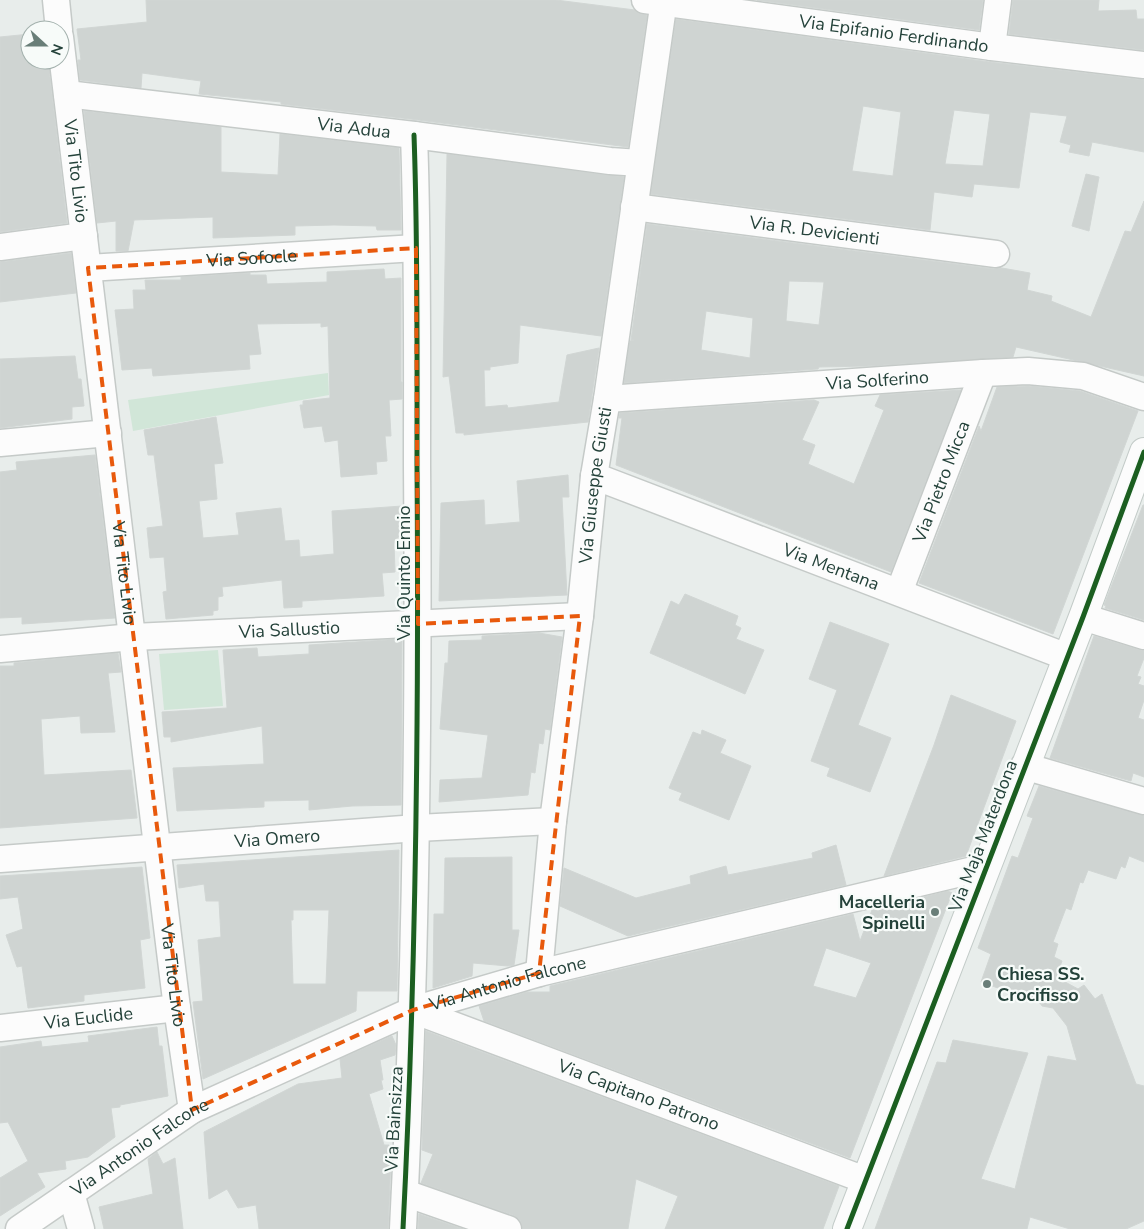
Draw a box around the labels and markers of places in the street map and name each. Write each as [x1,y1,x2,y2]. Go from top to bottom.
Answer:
place label: Macelleria Spinelli [839,890,925,935]
marker: Macelleria Spinelli [929,906,941,918]
place label: Chiesa SS. Crocifisso [997,962,1085,1007]
marker: Chiesa SS. Crocifisso [981,978,993,990]

